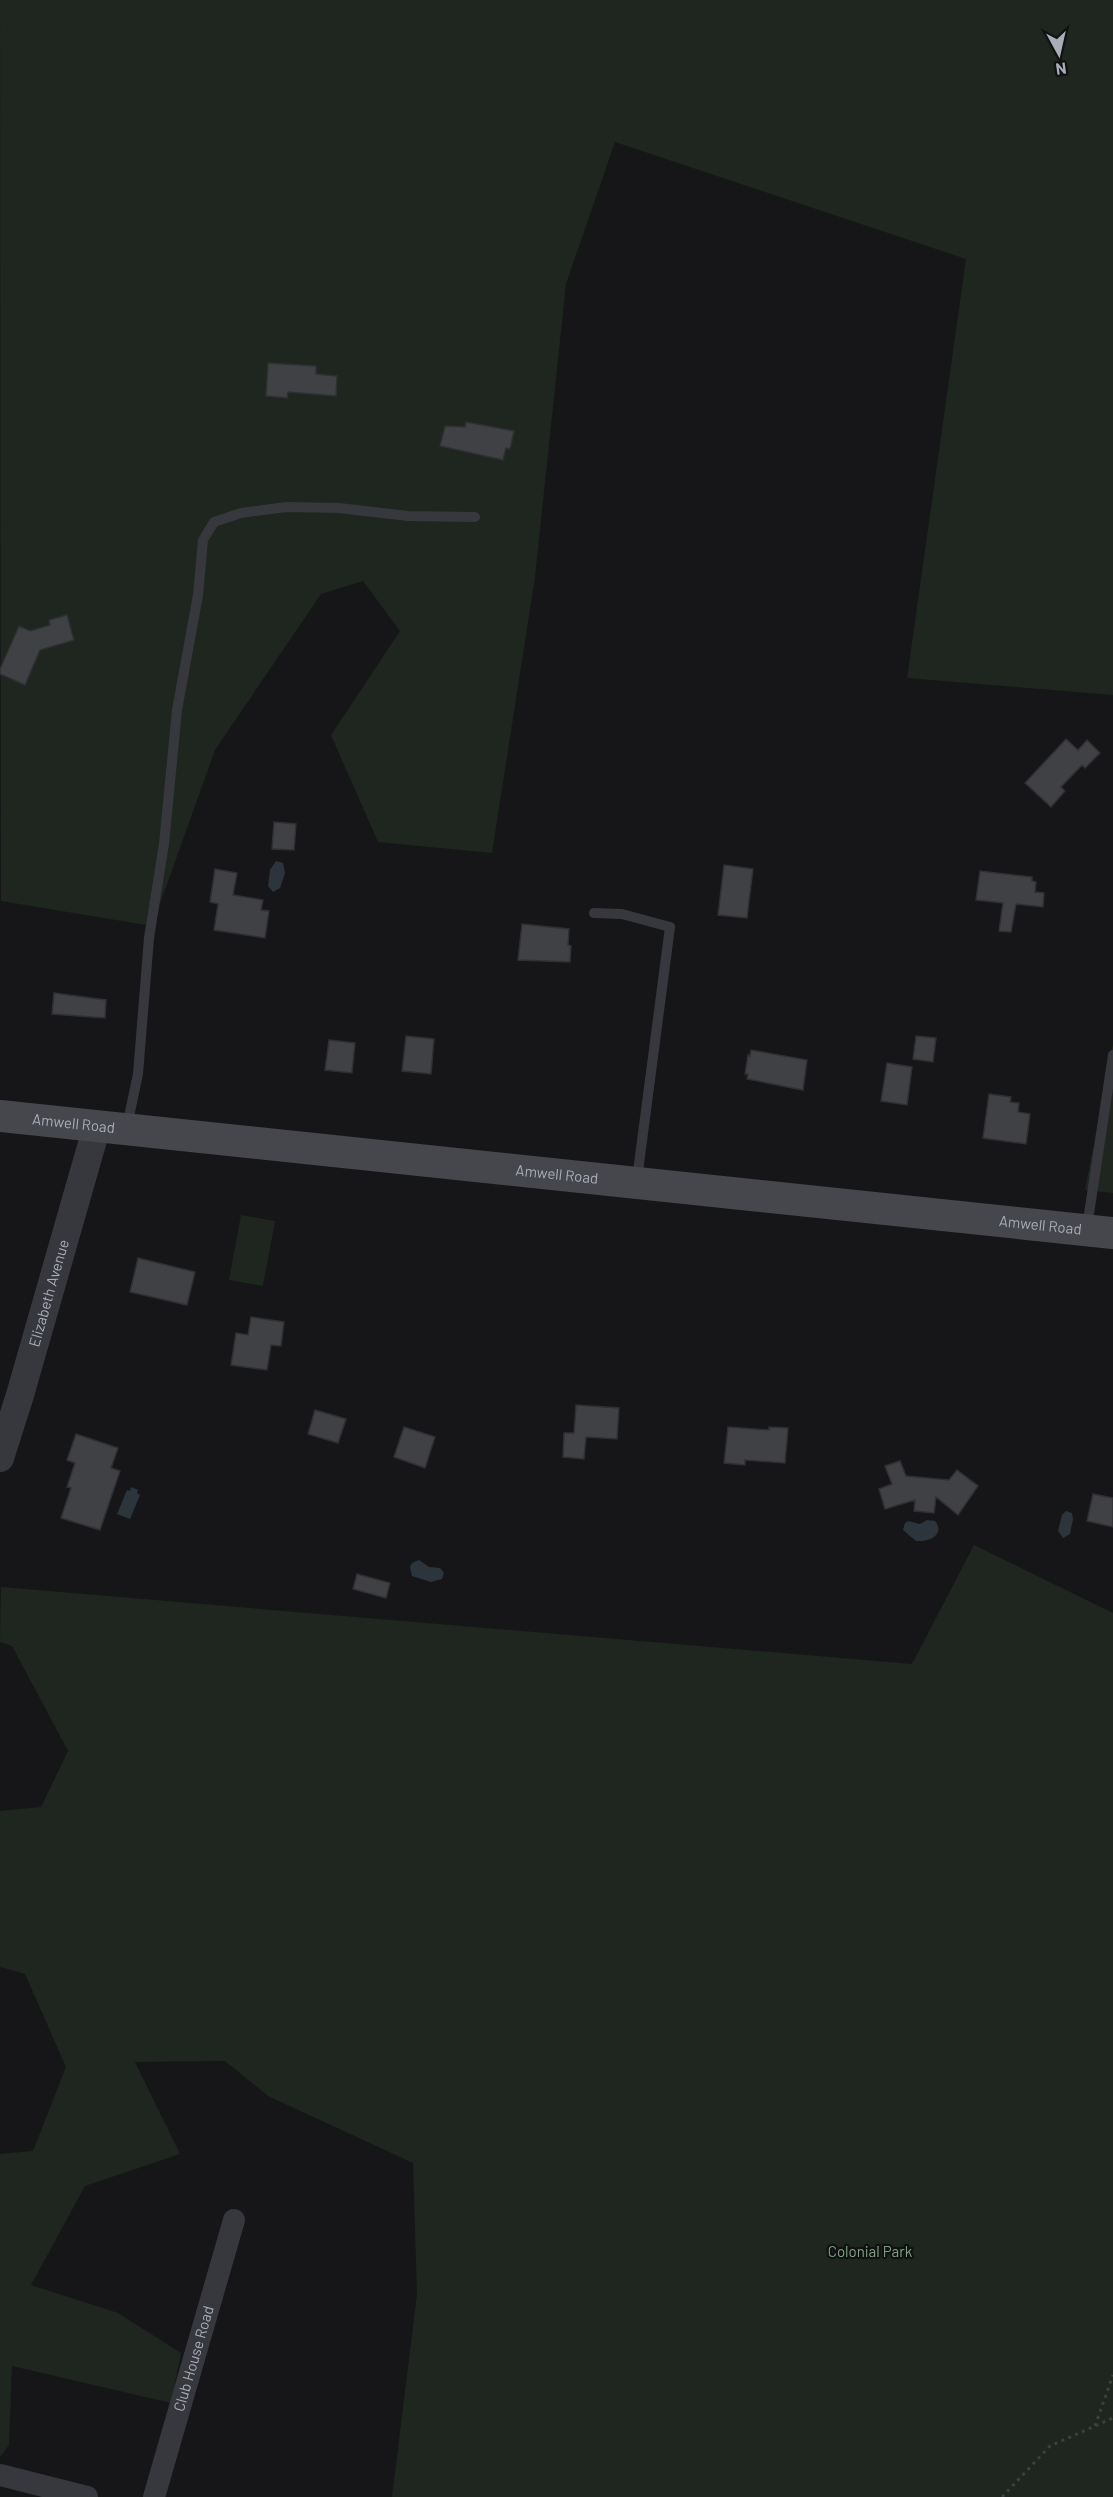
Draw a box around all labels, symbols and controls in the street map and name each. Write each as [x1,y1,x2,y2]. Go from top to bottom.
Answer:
north arrow [1029,24,1089,84]
text: N [1055,59,1068,79]
street label: Amwell Road [31,1109,116,1136]
street label: Amwell Road [515,1160,599,1187]
street label: Amwell Road [998,1211,1083,1238]
street label: Elizabeth Avenue [24,1237,72,1349]
park label: Colonial Park [828,2242,913,2260]
street label: Club House Road [169,2303,217,2413]

